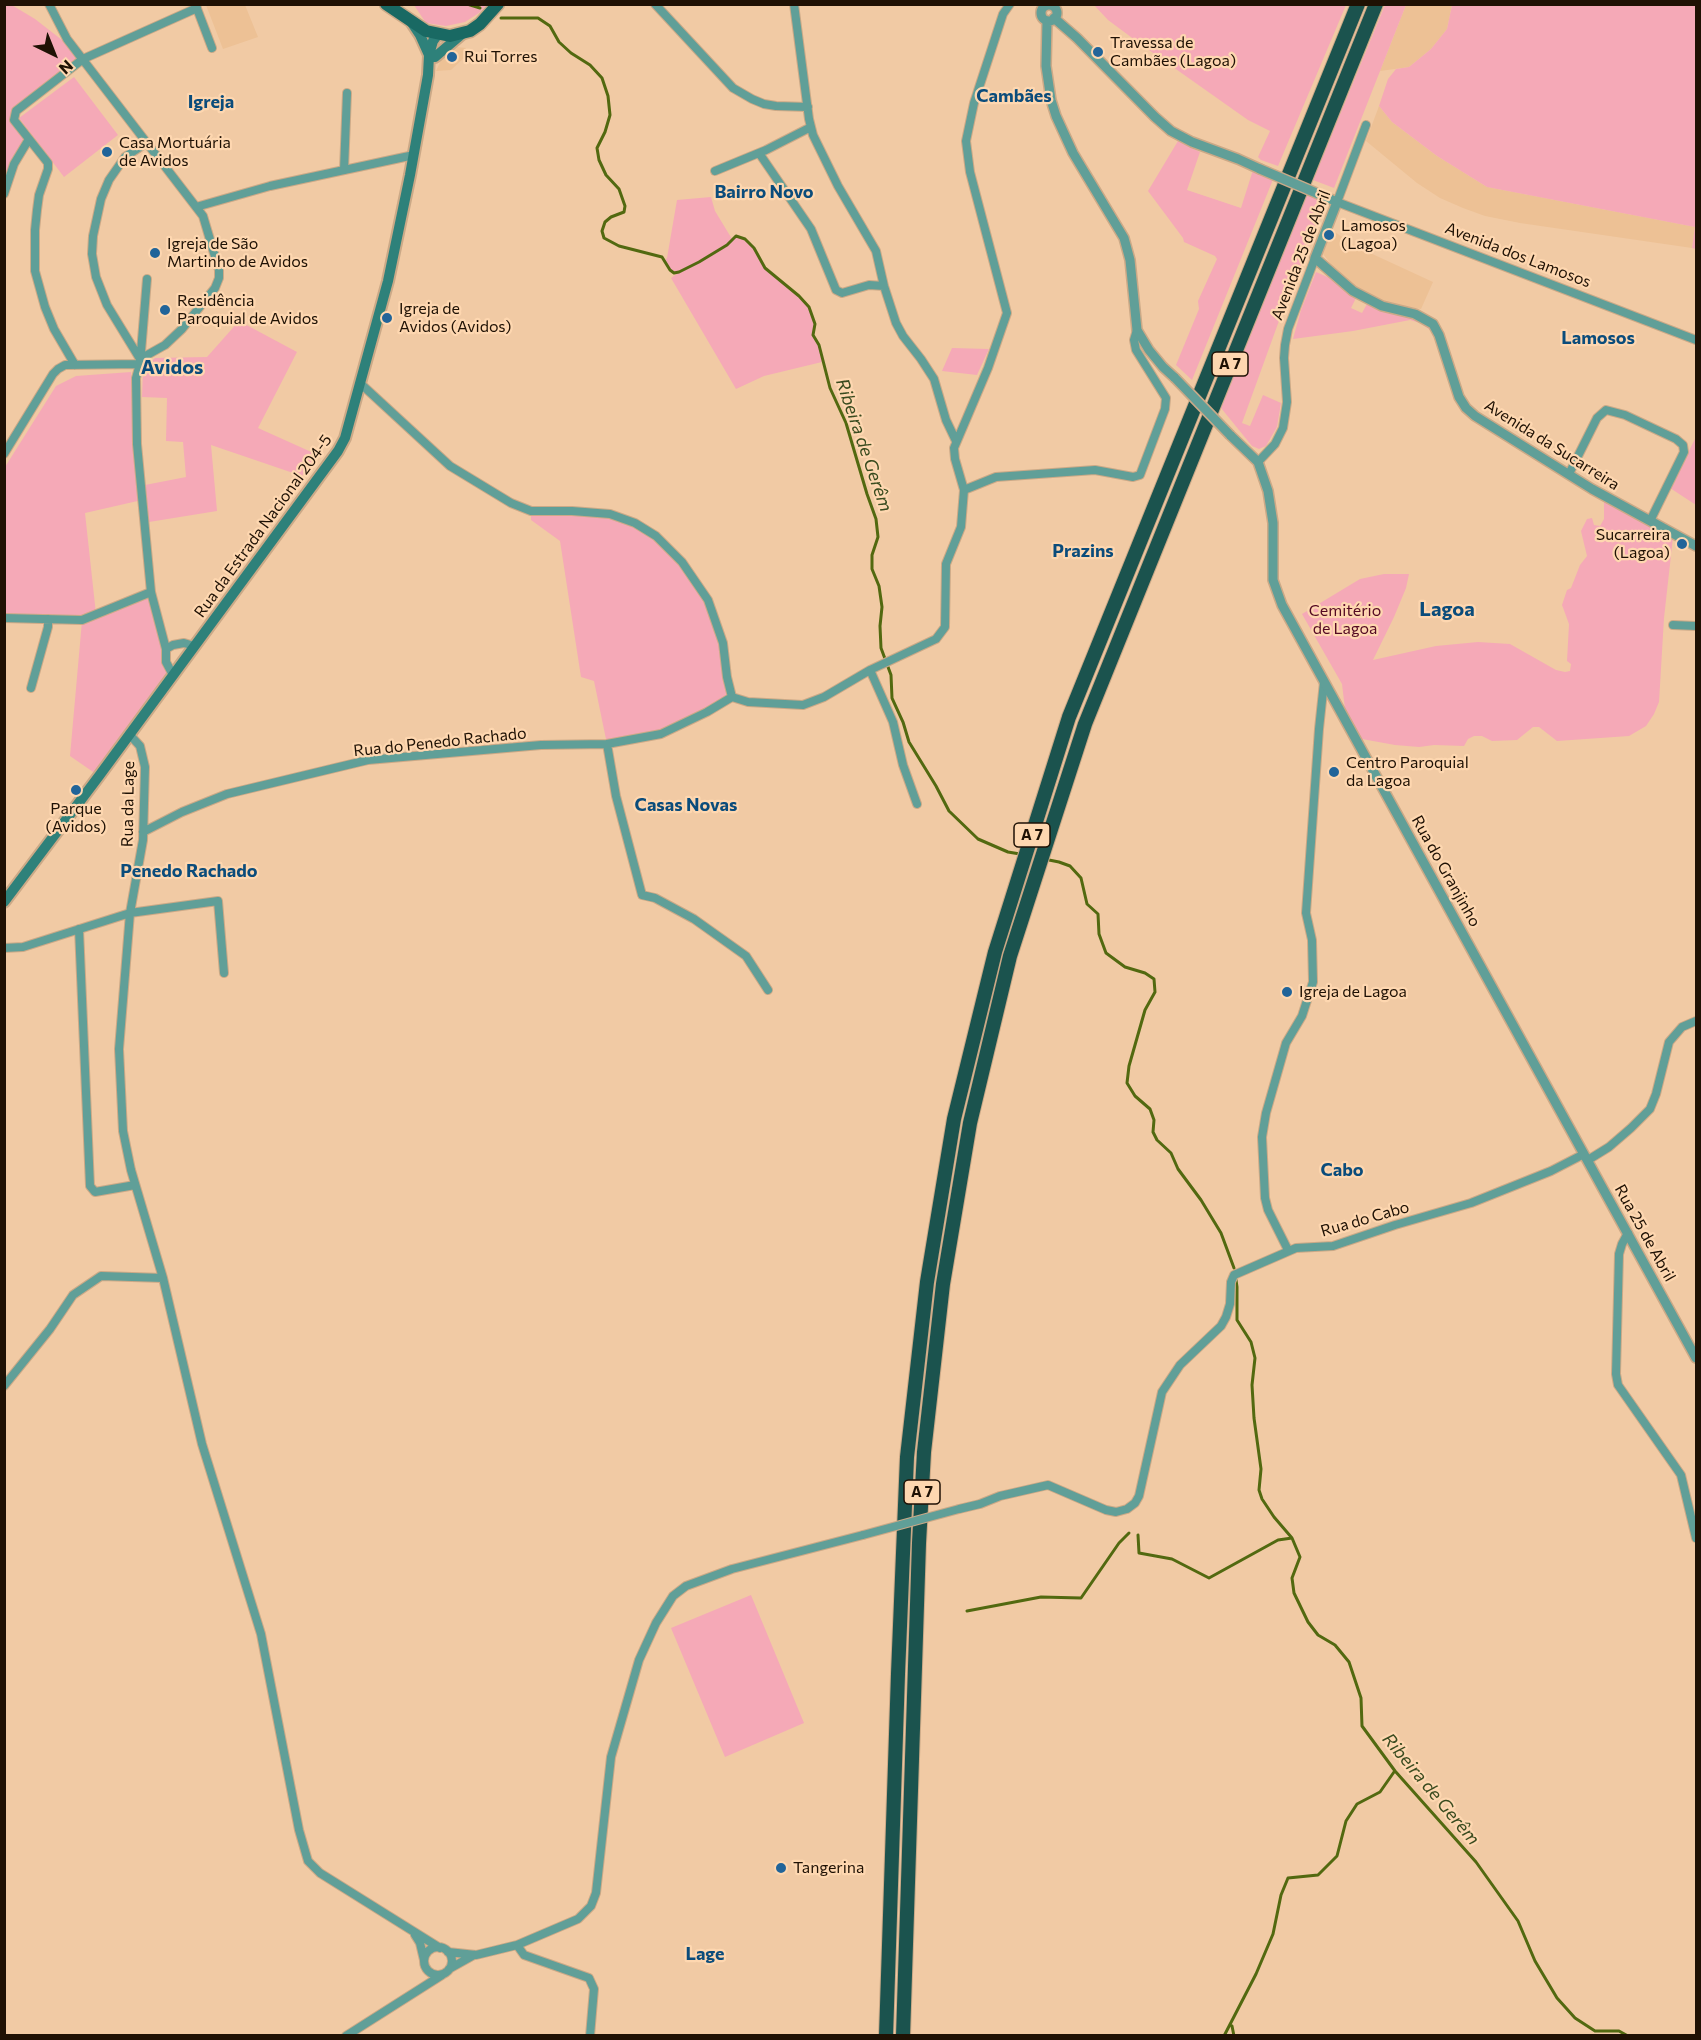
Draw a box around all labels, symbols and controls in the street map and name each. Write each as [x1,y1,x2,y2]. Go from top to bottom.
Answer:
north arrow [24,24,84,84]
place label: Travessa de Cambães (Lagoa) [1110,33,1236,71]
marker: Travessa de Cambães (Lagoa) [1091,45,1105,59]
place label: Rui Torres [464,47,538,67]
marker: Rui Torres [445,50,459,64]
text: N [56,56,77,79]
district label: Cambães [976,85,1052,107]
district label: Igreja [188,91,234,113]
place label: Casa Mortuária de Avidos [119,133,231,171]
marker: Casa Mortuária de Avidos [100,145,114,159]
district label: Bairro Novo [714,181,814,203]
street label: Avenida 25 de Abril [1267,187,1335,323]
place label: Lamosos (Lagoa) [1341,216,1406,254]
street label: Avenida dos Lamosos [1442,218,1594,292]
marker: Lamosos (Lagoa) [1322,228,1336,242]
place label: Igreja de São Martinho de Avidos [167,234,308,272]
marker: Igreja de São Martinho de Avidos [148,246,162,260]
place label: Residência Paroquial de Avidos [177,291,318,329]
place label: Igreja de Avidos (Avidos) [399,299,512,337]
marker: Residência Paroquial de Avidos [158,303,172,317]
marker: Igreja de Avidos (Avidos) [380,311,394,325]
district label: Lamosos [1561,327,1635,349]
road number: A 7 [1212,352,1248,376]
district label: Avidos [141,355,203,379]
water label: Ribeira de Gerêm [831,376,897,514]
street label: Avenida da Sucarreira [1481,396,1623,494]
street label: Rua da Estrada Nacional 204-5 [190,431,336,621]
place label: Sucarreira (Lagoa) [1596,525,1670,563]
marker: Sucarreira (Lagoa) [1675,537,1689,551]
district label: Prazins [1052,540,1114,562]
district label: Lagoa [1419,597,1475,621]
park label: Cemitério de Lagoa [1309,601,1381,639]
street label: Rua do Penedo Rachado [353,723,527,761]
place label: Centro Paroquial da Lagoa [1346,753,1469,791]
street label: Rua da Lage [118,761,138,847]
marker: Centro Paroquial da Lagoa [1327,765,1341,779]
marker: Parque (Avidos) [69,783,83,797]
district label: Casas Novas [635,794,737,816]
place label: Parque (Avidos) [46,799,106,837]
street label: Rua do Granjinho [1407,812,1485,930]
road number: A 7 [1014,823,1050,847]
district label: Penedo Rachado [120,860,258,882]
place label: Igreja de Lagoa [1299,982,1407,1002]
marker: Igreja de Lagoa [1280,985,1294,999]
district label: Cabo [1320,1159,1364,1181]
street label: Rua 25 de Abril [1610,1181,1680,1285]
street label: Rua do Cabo [1319,1197,1411,1241]
road number: A 7 [904,1480,940,1504]
water label: Ribeira de Gerêm [1378,1729,1484,1849]
place label: Tangerina [793,1858,864,1878]
marker: Tangerina [774,1861,788,1875]
district label: Lage [685,1943,725,1965]

